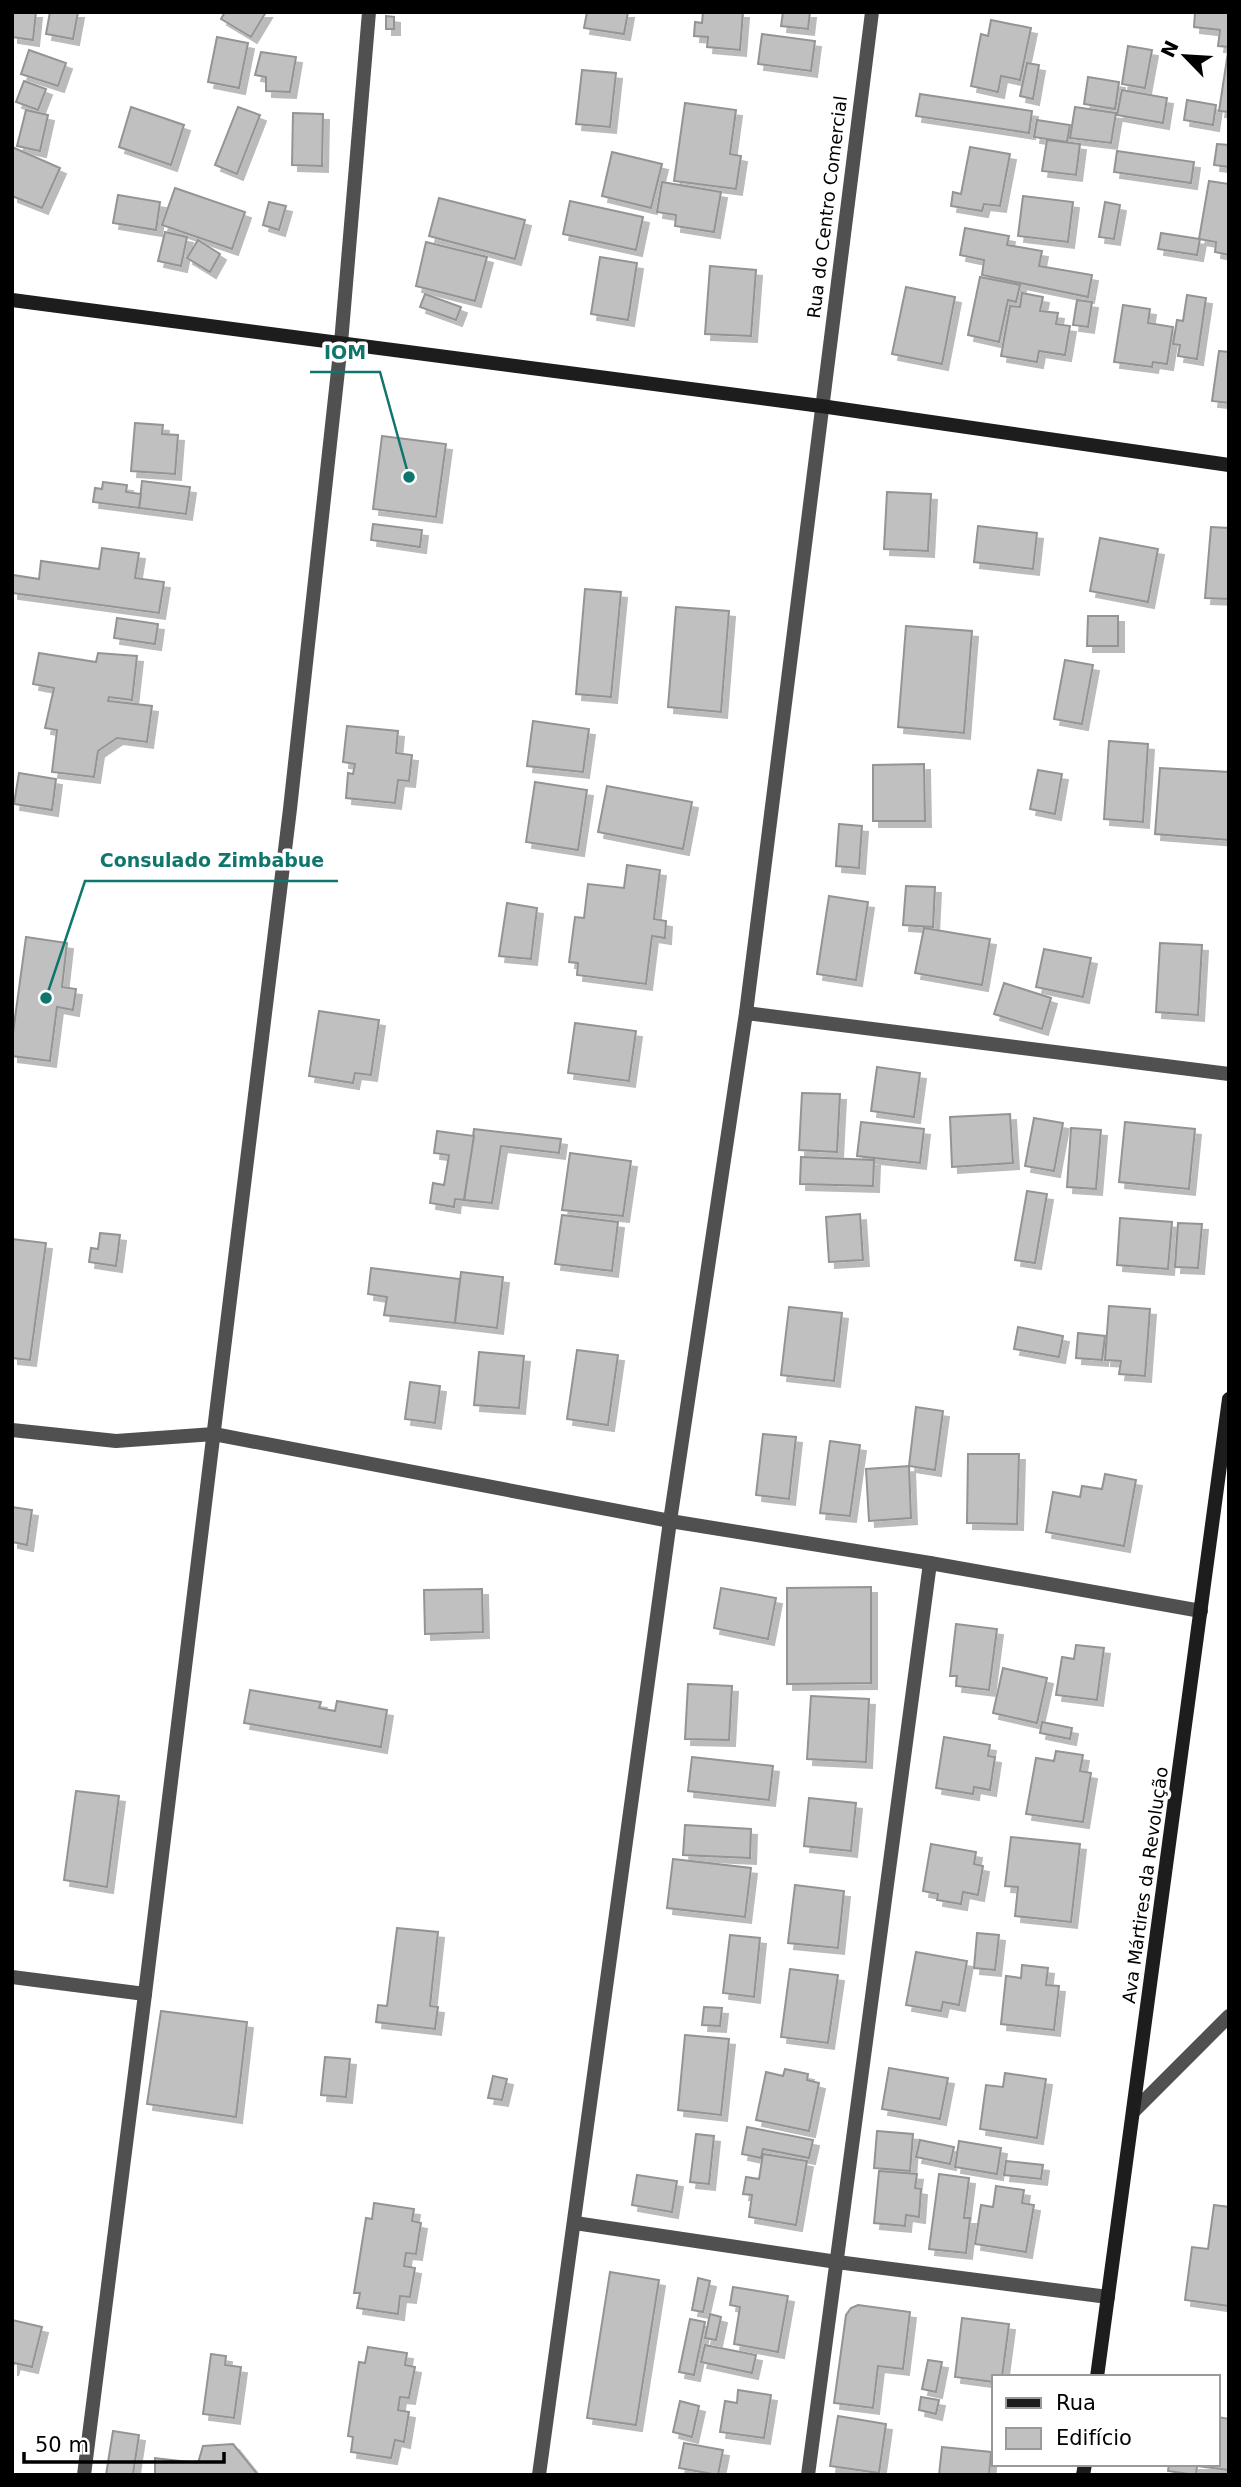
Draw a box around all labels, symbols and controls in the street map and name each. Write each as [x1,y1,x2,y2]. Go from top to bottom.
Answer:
north arrow [1150,21,1220,91]
text: N [1156,37,1183,61]
street label: Rua do Centro Comercial [803,95,851,319]
callout: IOM [310,332,380,372]
text: IOM [324,341,366,363]
callout: Consulado Zimbabue [85,841,338,881]
text: Consulado Zimbabue [100,849,324,871]
street label: Ava Mártires da Revolução [1118,1765,1172,2005]
legend [992,2375,1220,2466]
text: Rua [1056,2391,1096,2415]
scale bar [24,2420,224,2464]
text: Edifício [1056,2426,1132,2450]
text: 50 m [35,2433,89,2457]

